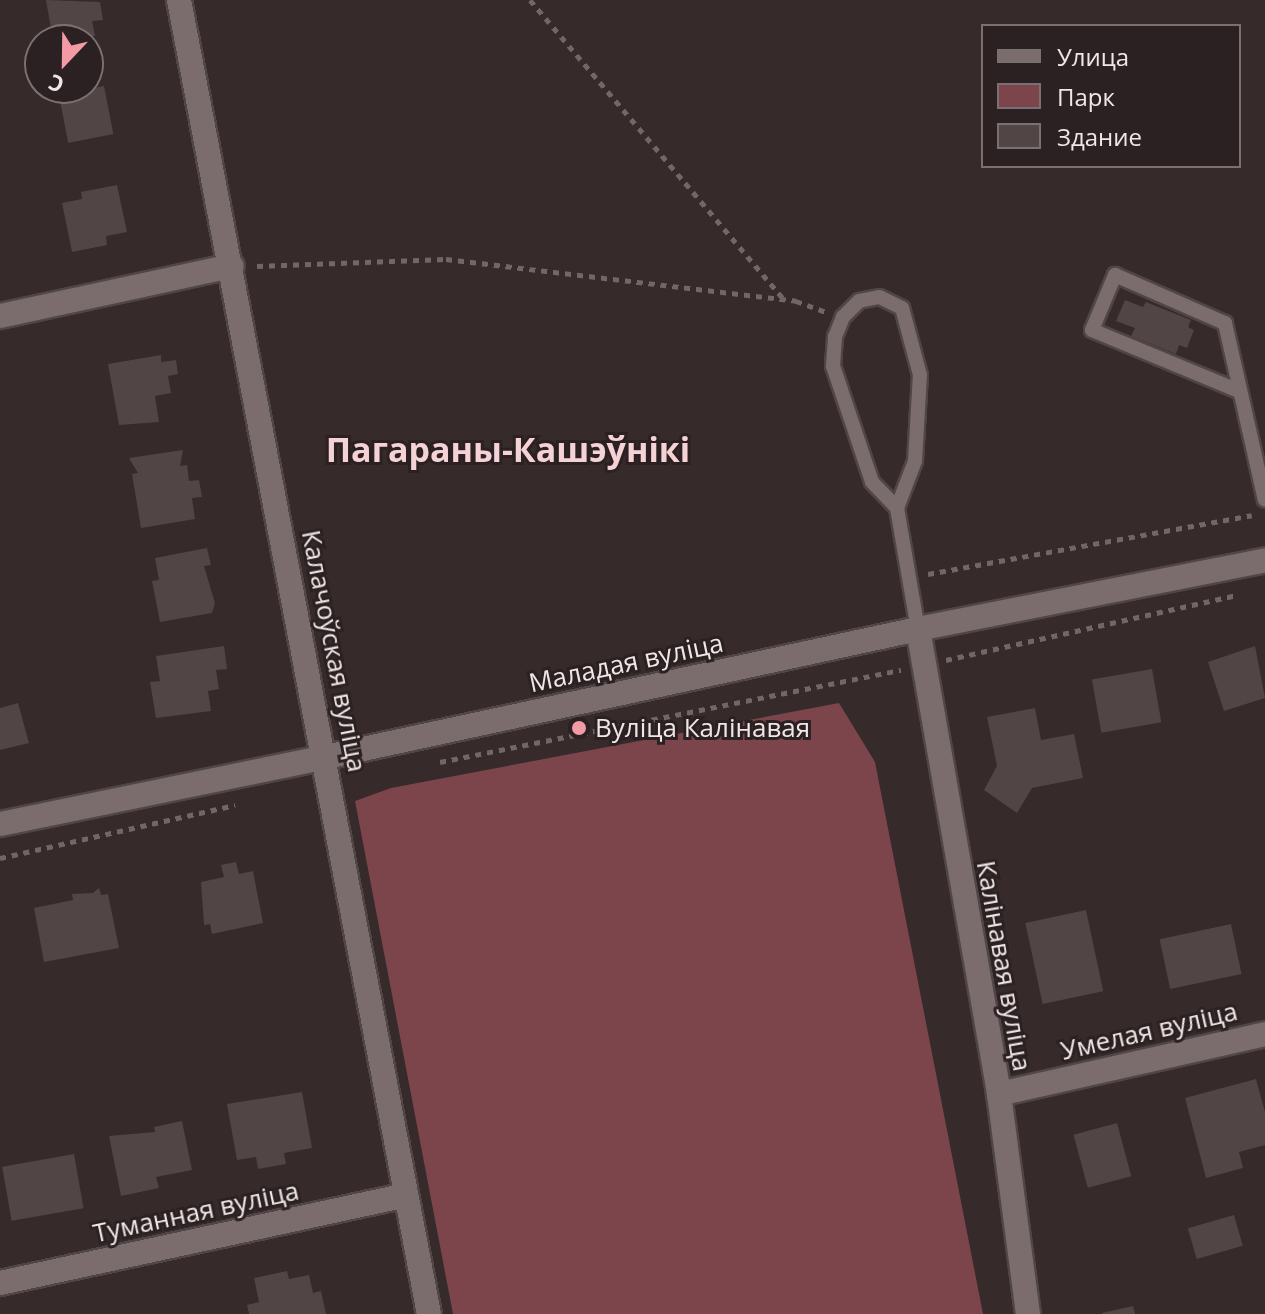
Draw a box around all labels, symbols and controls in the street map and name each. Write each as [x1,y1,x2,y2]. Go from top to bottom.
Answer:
north arrow [24,24,104,104]
legend [981,24,1241,168]
text: Улица [1057,40,1129,73]
text: С [44,68,68,101]
text: Парк [1057,80,1115,113]
text: Здание [1057,120,1142,153]
district label: Пагараны-Кашэўнікі [326,430,690,470]
street label: Калачоўская вуліца [295,527,373,775]
street label: Маладая вуліца [526,627,726,699]
place label: Вуліца Калінавая [595,712,810,744]
marker: Вуліца Калінавая [570,719,588,737]
street label: Калінавая вуліца [970,858,1038,1074]
street label: Умелая вуліца [1058,996,1240,1066]
street label: Туманная вуліца [90,1175,302,1249]

